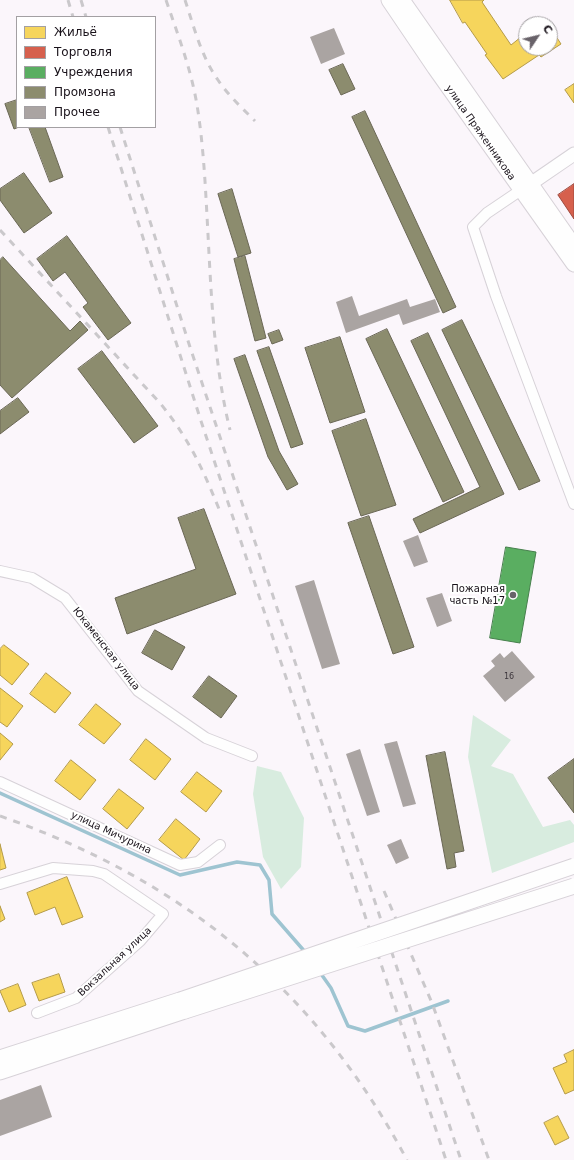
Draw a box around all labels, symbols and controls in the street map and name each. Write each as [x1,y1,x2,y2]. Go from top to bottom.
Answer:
legend [16,16,156,128]
north arrow [518,16,558,56]
text: С [540,22,555,36]
text: Жильё [54,25,97,39]
text: Торговля [54,45,112,59]
text: Учреждения [54,65,133,79]
street label: улица Пряженникова [442,83,518,183]
text: Промзона [54,85,116,99]
text: Прочее [54,105,100,119]
place label: Пожарная часть №17 [449,583,505,606]
marker: Пожарная часть №17 [508,590,518,600]
street label: Юкаменская улица [70,605,142,693]
house number: 16 [504,672,514,682]
street label: улица Мичурина [69,809,153,857]
street label: Вокзальная улица [76,925,154,999]

